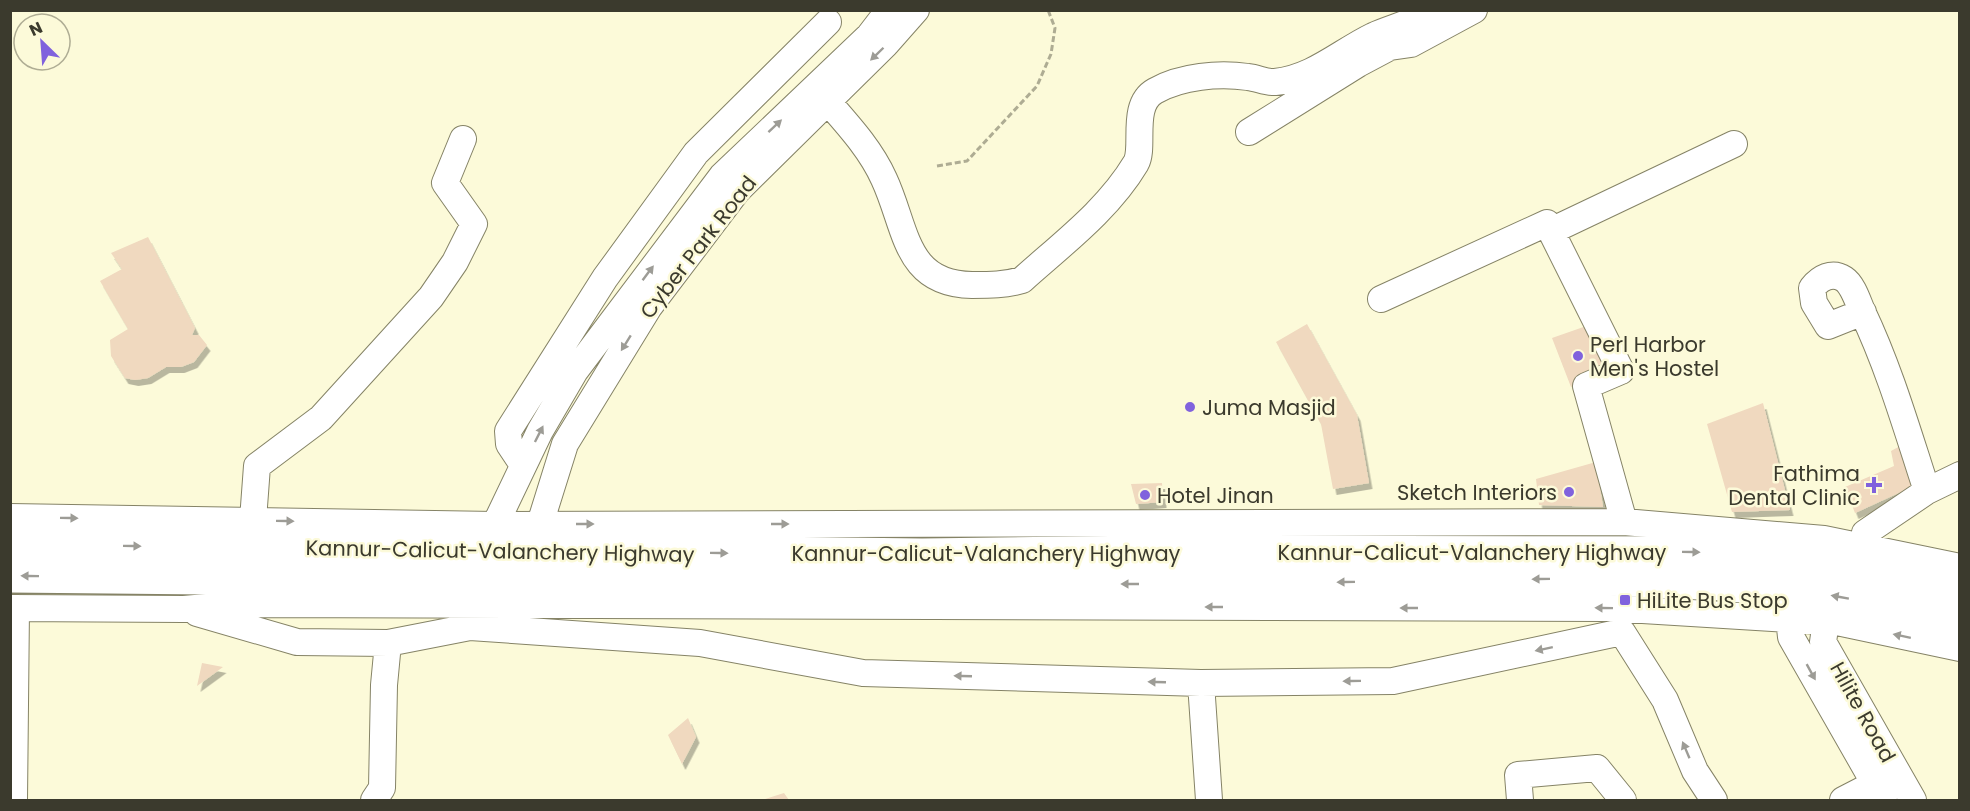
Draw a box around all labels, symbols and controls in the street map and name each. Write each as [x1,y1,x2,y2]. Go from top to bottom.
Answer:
north arrow [12,12,72,72]
text: N [26,16,46,42]
one-way arrow [869,47,884,61]
one-way arrow [767,120,782,133]
street label: Cyber Park Road [633,170,763,324]
one-way arrow [641,265,653,280]
place label: Perl Harbor Men's Hostel [1590,330,1719,383]
one-way arrow [620,335,631,351]
marker: Perl Harbor Men's Hostel [1571,349,1585,363]
place label: Juma Masjid [1202,393,1336,422]
marker: Juma Masjid [1183,400,1197,414]
one-way arrow [533,425,543,443]
place label: Fathima Dental Clinic [1728,459,1860,512]
marker: Fathima Dental Clinic [1865,476,1883,494]
place label: Sketch Interiors [1397,478,1557,507]
place label: Hotel Jinan [1157,481,1274,510]
marker: Sketch Interiors [1562,485,1576,499]
marker: Hotel Jinan [1138,488,1152,502]
one-way arrow [59,513,78,523]
one-way arrow [275,516,294,526]
one-way arrow [575,519,594,529]
one-way arrow [770,519,789,529]
street label: Kannur-Calicut-Valanchery Highway [305,533,695,569]
street label: Kannur-Calicut-Valanchery Highway [1278,538,1667,567]
street label: Kannur-Calicut-Valanchery Highway [792,539,1181,568]
one-way arrow [122,541,141,551]
one-way arrow [1681,547,1700,557]
one-way arrow [709,548,728,558]
one-way arrow [20,572,39,581]
one-way arrow [1531,574,1550,584]
one-way arrow [1336,577,1355,587]
one-way arrow [1120,579,1139,589]
place label: HiLite Bus Stop [1637,586,1788,615]
one-way arrow [1830,592,1849,601]
marker: HiLite Bus Stop [1618,593,1632,607]
one-way arrow [1205,602,1224,612]
one-way arrow [1400,603,1419,613]
one-way arrow [1595,603,1614,613]
one-way arrow [1893,631,1912,640]
one-way arrow [1534,645,1553,654]
street label: Hilite Road [1823,656,1903,768]
one-way arrow [1806,663,1816,680]
one-way arrow [953,671,972,681]
one-way arrow [1148,677,1167,687]
one-way arrow [1343,677,1362,686]
one-way arrow [1681,740,1691,758]

